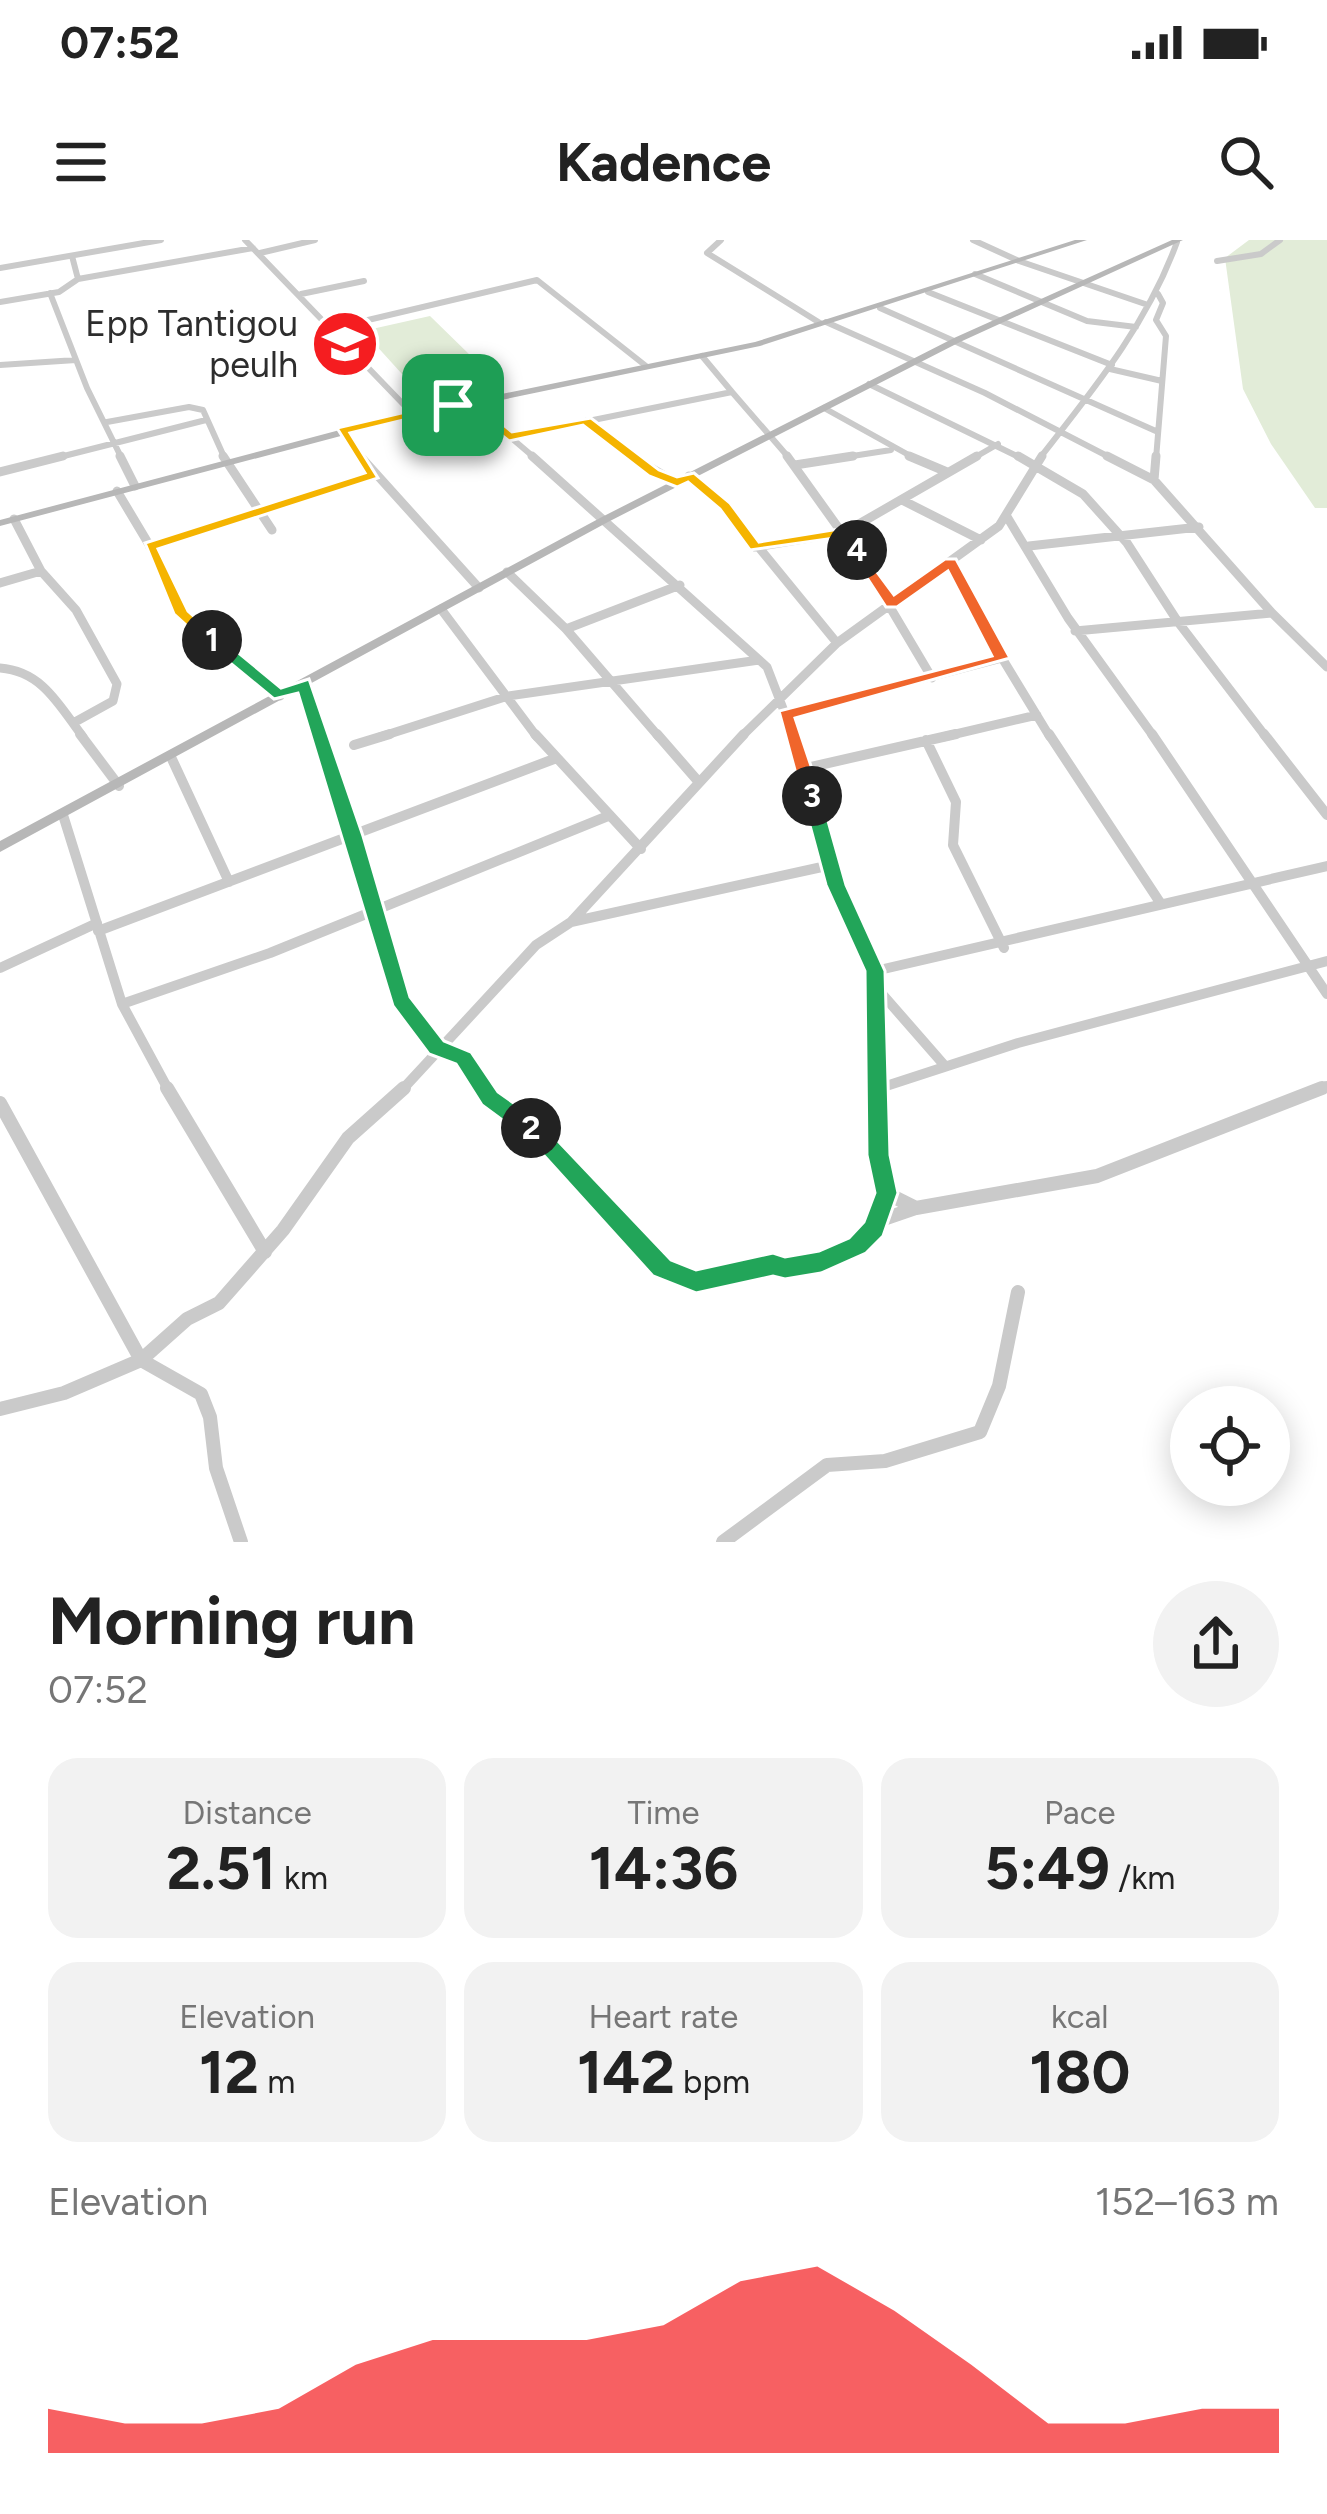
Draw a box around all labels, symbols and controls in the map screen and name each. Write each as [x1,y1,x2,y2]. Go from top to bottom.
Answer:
text: 07:52 [60,15,180,69]
icon: menu [48,129,114,195]
icon: search [1213,129,1279,195]
text: Kadence [556,130,771,195]
place label: Epp Tantigou peulh [85,302,298,386]
school or university icon: Epp Tantigou peulh [310,309,380,379]
pin [402,354,504,456]
icon: arrive [420,372,486,438]
pin: 4 [827,520,887,580]
text: 4 [847,530,867,569]
pin: 1 [182,610,242,670]
text: 1 [205,620,219,659]
pin: 3 [782,766,842,826]
text: 3 [803,776,821,815]
pin: 2 [501,1098,561,1158]
text: 2 [521,1108,541,1147]
map controls [1170,1386,1290,1506]
button: locate [1170,1386,1290,1506]
text: Morning run [48,1581,416,1661]
button: share [1153,1581,1279,1707]
text: 07:52 [48,1666,148,1713]
text: Distance [183,1793,312,1832]
text: Time [628,1793,699,1832]
text: Pace [1044,1793,1116,1832]
text: 2.51 [166,1832,276,1904]
text: 14:36 [589,1832,738,1904]
text: 5:49 [984,1832,1110,1904]
text: km [276,1858,328,1897]
text: /km [1110,1858,1175,1897]
text: Elevation [179,1997,315,2036]
text: Heart rate [589,1997,738,2036]
text: kcal [1051,1997,1109,2036]
text: 12 [199,2036,259,2108]
text: 142 [577,2036,675,2108]
text: 180 [1029,2036,1130,2108]
text: m [259,2062,295,2101]
text: bpm [675,2062,750,2101]
text: Elevation [48,2178,208,2225]
text: 152–163 m [1095,2178,1279,2225]

